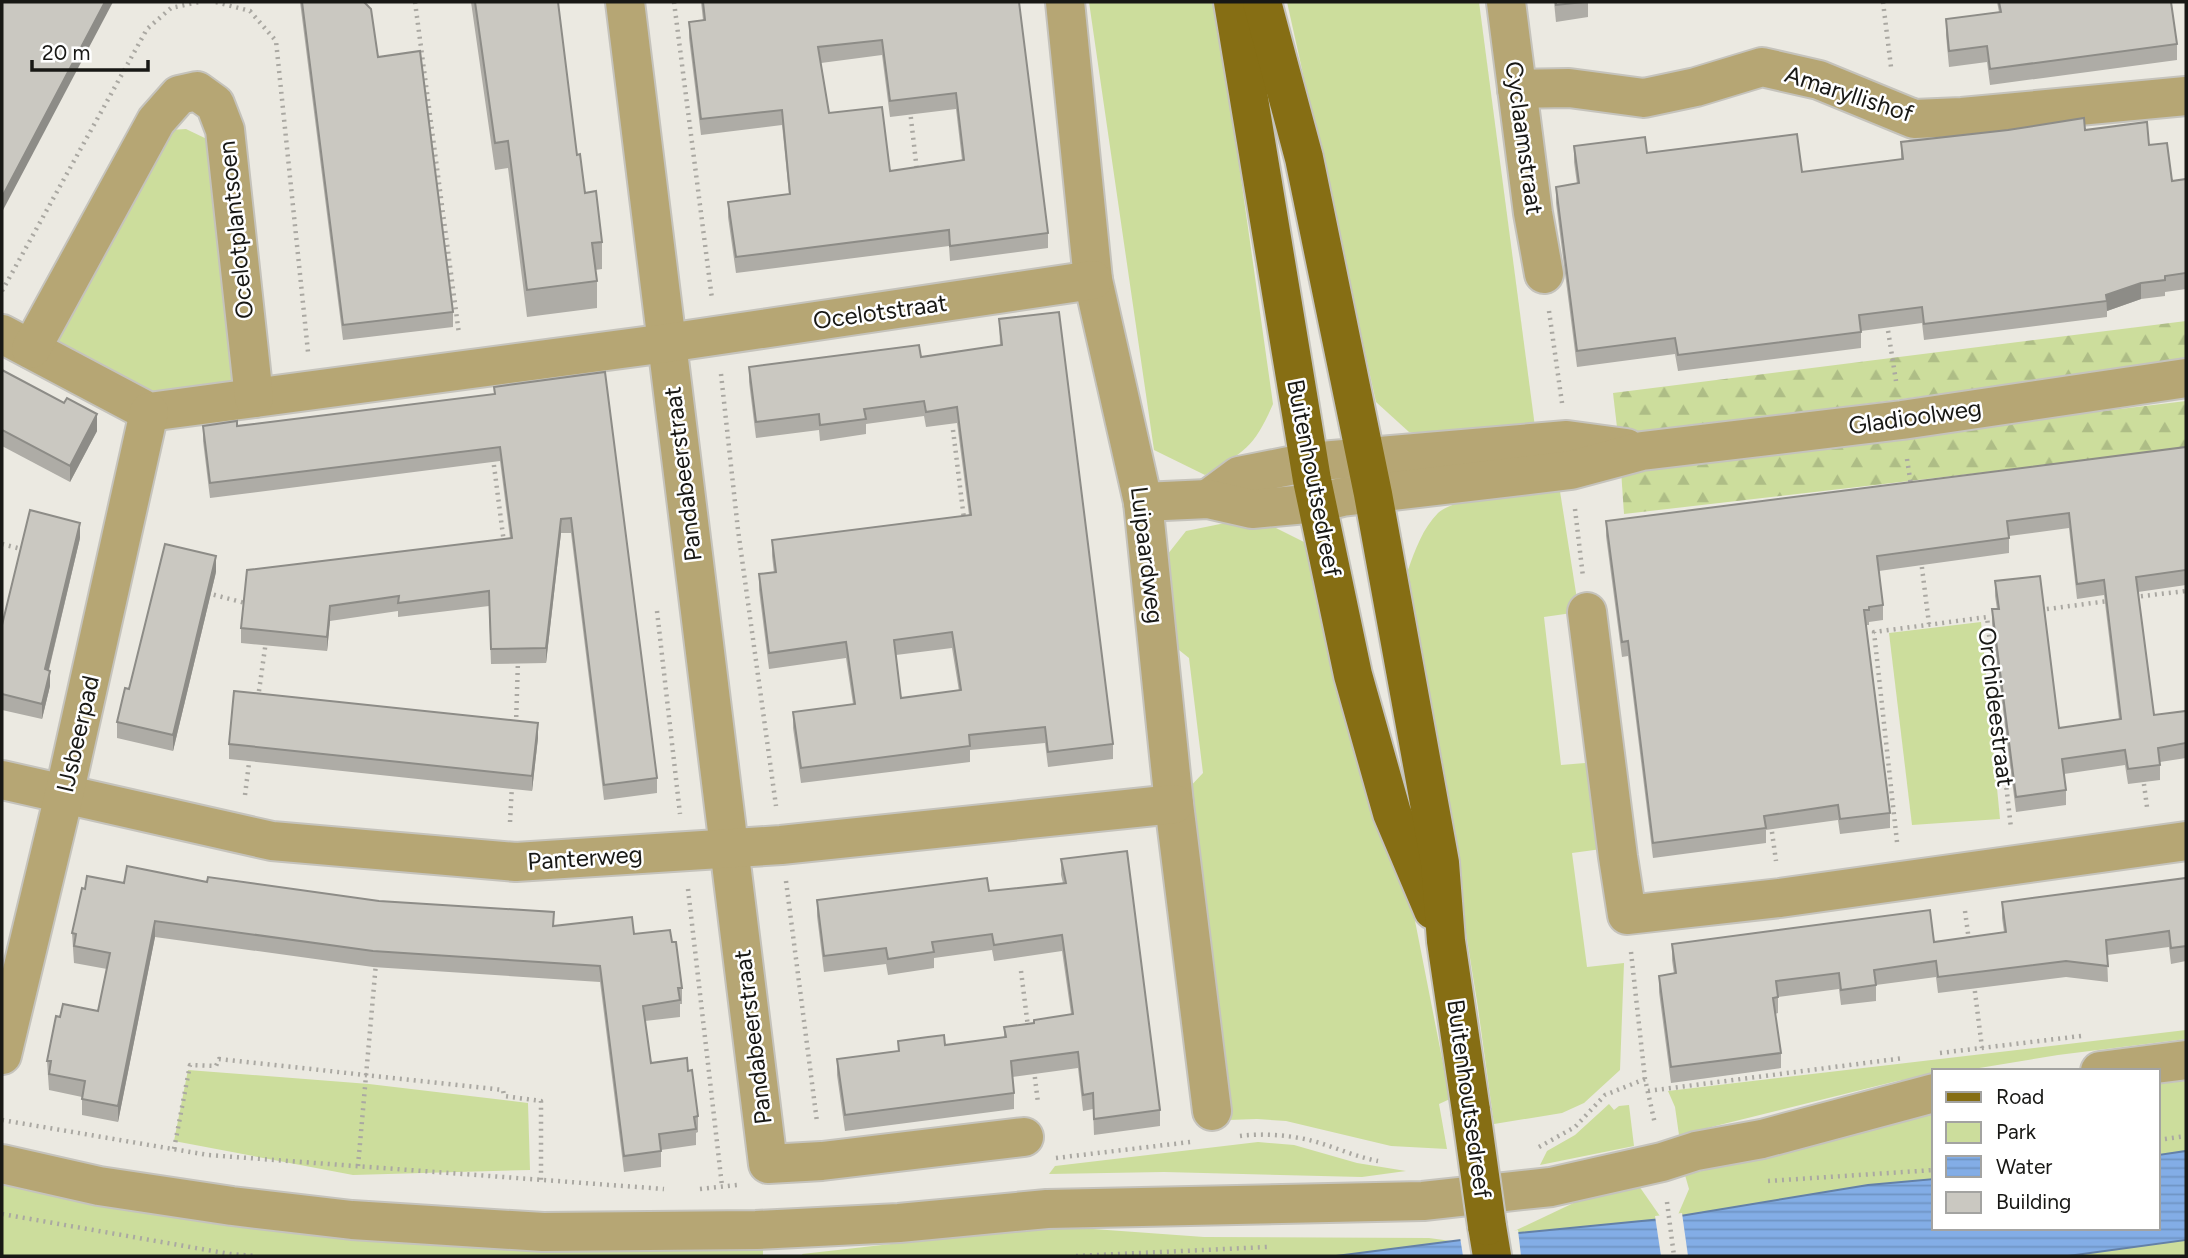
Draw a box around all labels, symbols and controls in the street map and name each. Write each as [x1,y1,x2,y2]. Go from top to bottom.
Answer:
scale bar [32,28,147,72]
text: 20 m [42,40,90,65]
street label: Cyclaamstraat [1499,59,1550,217]
street label: Amaryllishof [1781,59,1917,128]
street label: Ocelotplantsoen [212,140,259,320]
street label: Ocelotstraat [811,288,949,335]
street label: Buitenhoutsedreef [1281,377,1348,579]
street label: Pandabeerstraat [657,385,708,563]
street label: Gladioolweg [1846,393,1983,440]
street label: Luipaardweg [1125,485,1170,625]
street label: Orchideestraat [1972,625,2021,789]
street label: IJsbeerpad [50,673,105,795]
street label: Panterweg [526,839,643,876]
street label: Pandabeerstraat [727,948,778,1126]
street label: Buitenhoutsedreef [1441,998,1498,1200]
legend [1932,1069,2160,1230]
text: Road [1996,1084,2044,1109]
text: Park [1996,1119,2037,1144]
text: Water [1996,1154,2052,1179]
text: Building [1996,1189,2071,1214]

